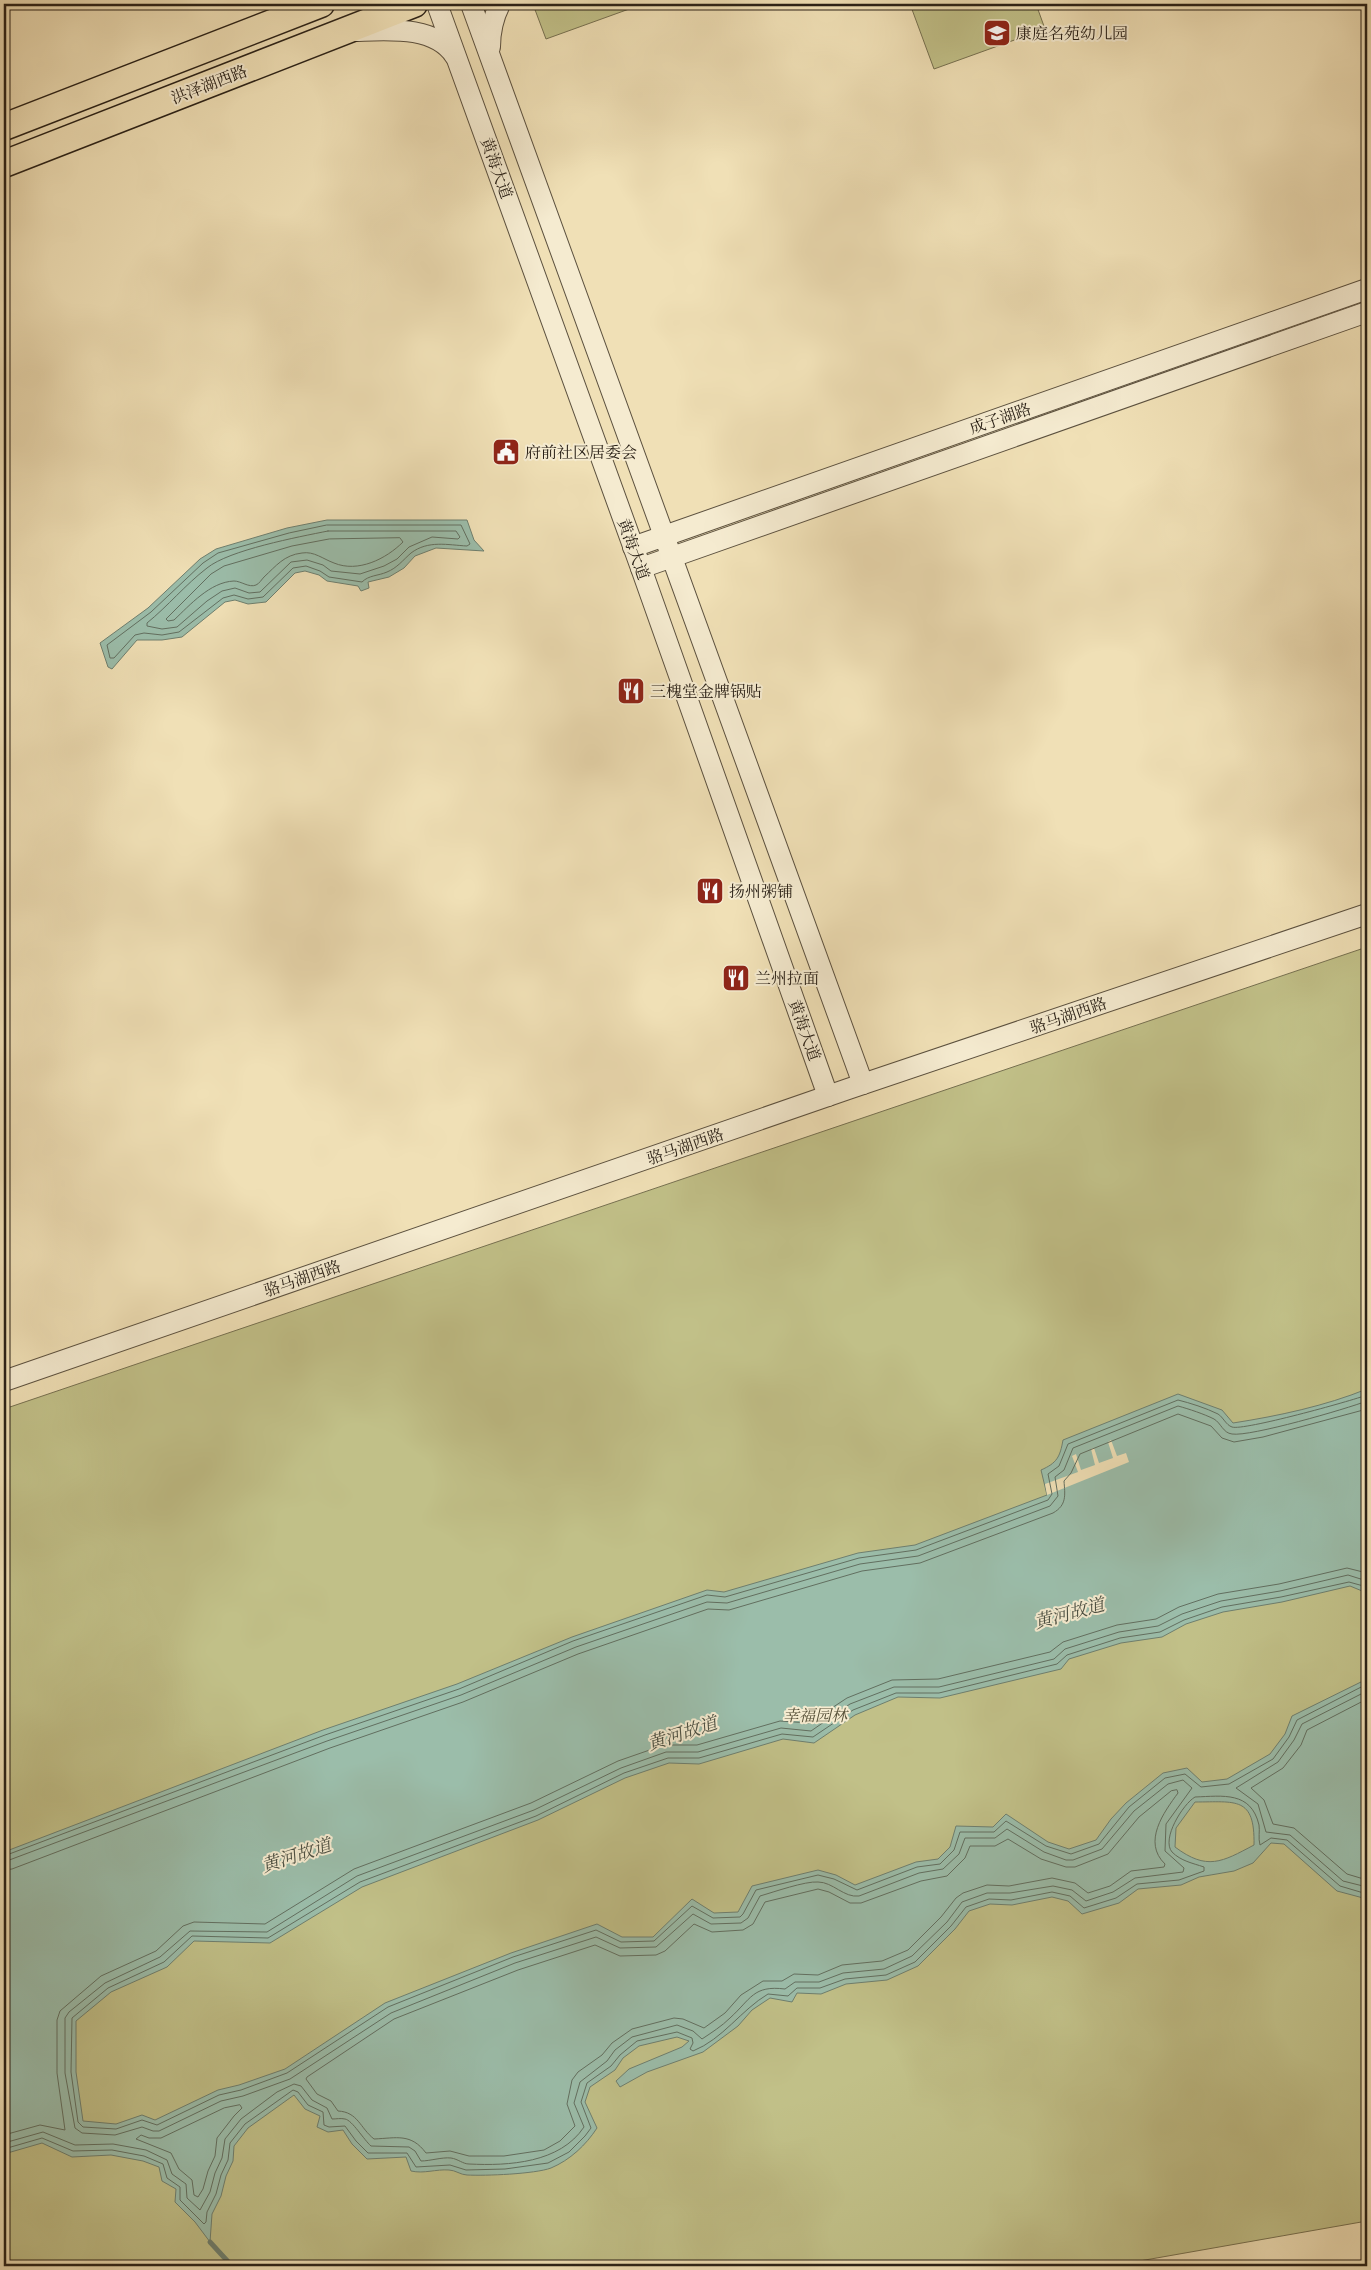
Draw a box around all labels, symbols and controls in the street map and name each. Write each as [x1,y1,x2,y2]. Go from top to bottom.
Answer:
school or university icon: 康庭名苑幼儿园 [982,18,1012,48]
place label: 康庭名苑幼儿园 [1016,21,1128,45]
street label: 洪泽湖西路 [167,58,251,110]
street label: 黄海大道 [475,134,519,202]
street label: 成子湖路 [966,396,1034,440]
public building icon: 府前社区居委会 [491,437,521,467]
place label: 府前社区居委会 [525,440,637,464]
street label: 黄海大道 [612,515,656,583]
restaurant icon: 三槐堂金牌锅贴 [616,676,646,706]
place label: 三槐堂金牌锅贴 [650,679,762,703]
restaurant icon: 扬州粥铺 [695,876,725,906]
place label: 扬州粥铺 [729,879,793,903]
restaurant icon: 兰州拉面 [721,963,751,993]
place label: 兰州拉面 [755,966,819,990]
street label: 骆马湖西路 [1026,991,1110,1039]
street label: 黄海大道 [783,996,827,1064]
street label: 骆马湖西路 [643,1122,727,1170]
street label: 骆马湖西路 [260,1254,344,1302]
water label: 黄河故道 [1031,1590,1110,1635]
park label: 幸福园林 [783,1703,849,1727]
water label: 黄河故道 [644,1708,723,1757]
water label: 黄河故道 [258,1830,337,1879]

